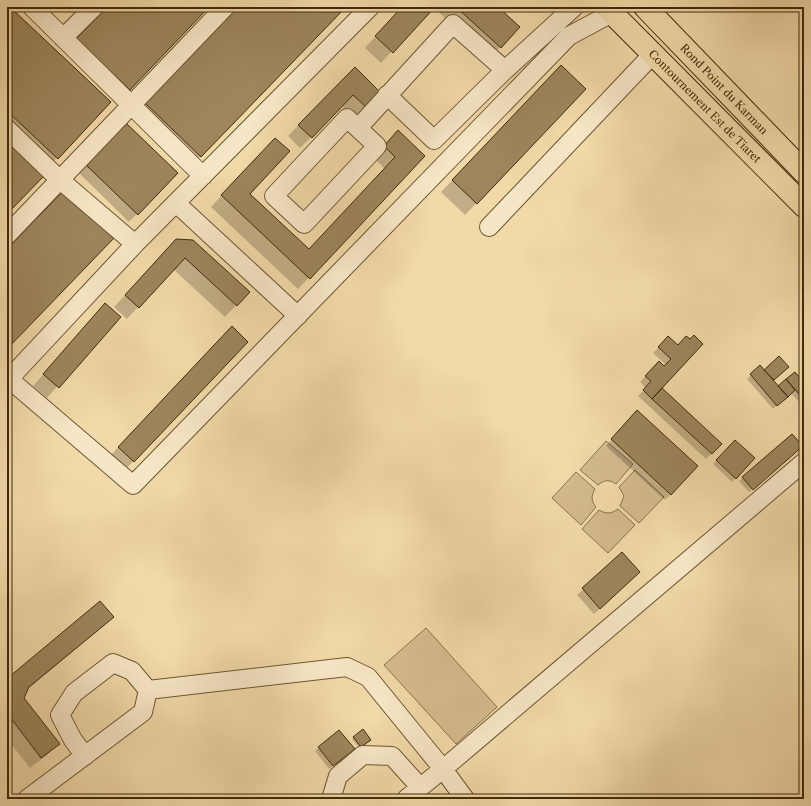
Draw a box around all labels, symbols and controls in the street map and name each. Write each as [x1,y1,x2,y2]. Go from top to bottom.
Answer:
street label: Rond Point du Karman [677,41,771,137]
street label: Contournement Est de Tiaret [646,47,764,166]

